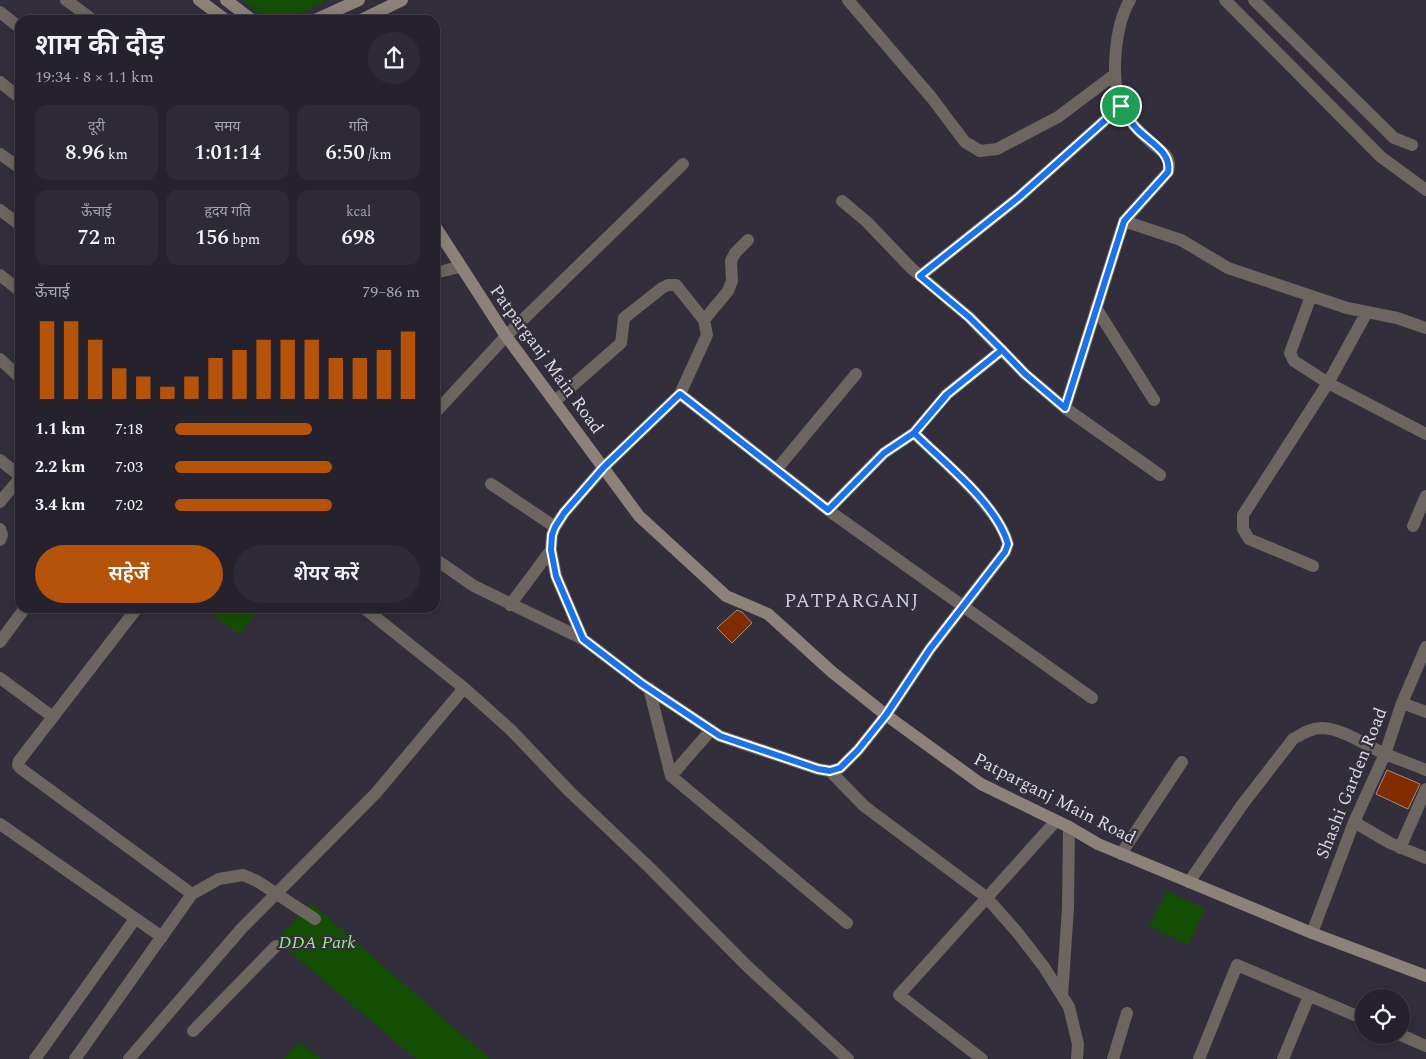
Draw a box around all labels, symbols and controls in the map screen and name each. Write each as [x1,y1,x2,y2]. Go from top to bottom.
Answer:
text: शाम की दौड़ [35,24,164,67]
button: share [368,32,420,84]
text: 19:34 · 8 × 1.1 km [35,65,154,89]
pin [1100,85,1142,127]
icon: arrive [1107,92,1135,120]
text: दूरी [88,116,105,137]
text: समय [215,116,240,137]
text: गति [349,116,368,137]
text: 8.96 [65,137,104,169]
text: 1:01:14 [194,137,261,169]
text: 6:50 [325,137,365,169]
text: km [104,144,128,165]
text: /km [365,144,392,165]
text: ऊँचाई [81,201,112,222]
text: हृदय गति [204,201,251,222]
text: kcal [346,201,371,222]
text: 72 [77,222,100,254]
text: 156 [195,222,229,254]
text: 698 [342,222,375,254]
text: m [100,229,116,250]
text: bpm [229,229,260,250]
street label: Patparganj Main Road [483,279,610,440]
text: ऊँचाई [35,280,70,304]
text: 79–86 m [362,280,420,304]
text: 1.1 km [35,417,85,441]
text: 7:18 [115,417,143,441]
text: 2.2 km [35,455,85,479]
text: 7:03 [115,455,143,479]
text: 3.4 km [35,493,85,517]
text: 7:02 [115,493,143,517]
button: सहेजें [35,545,223,603]
button: शेयर करें [233,545,420,603]
district label: PATPARGANJ [784,587,920,616]
street label: Shashi Garden Road [1309,703,1394,863]
street label: Patparganj Main Road [969,746,1141,851]
park label: DDA Park [278,929,356,956]
map controls [1355,989,1410,1044]
button: locate [1355,989,1410,1044]

